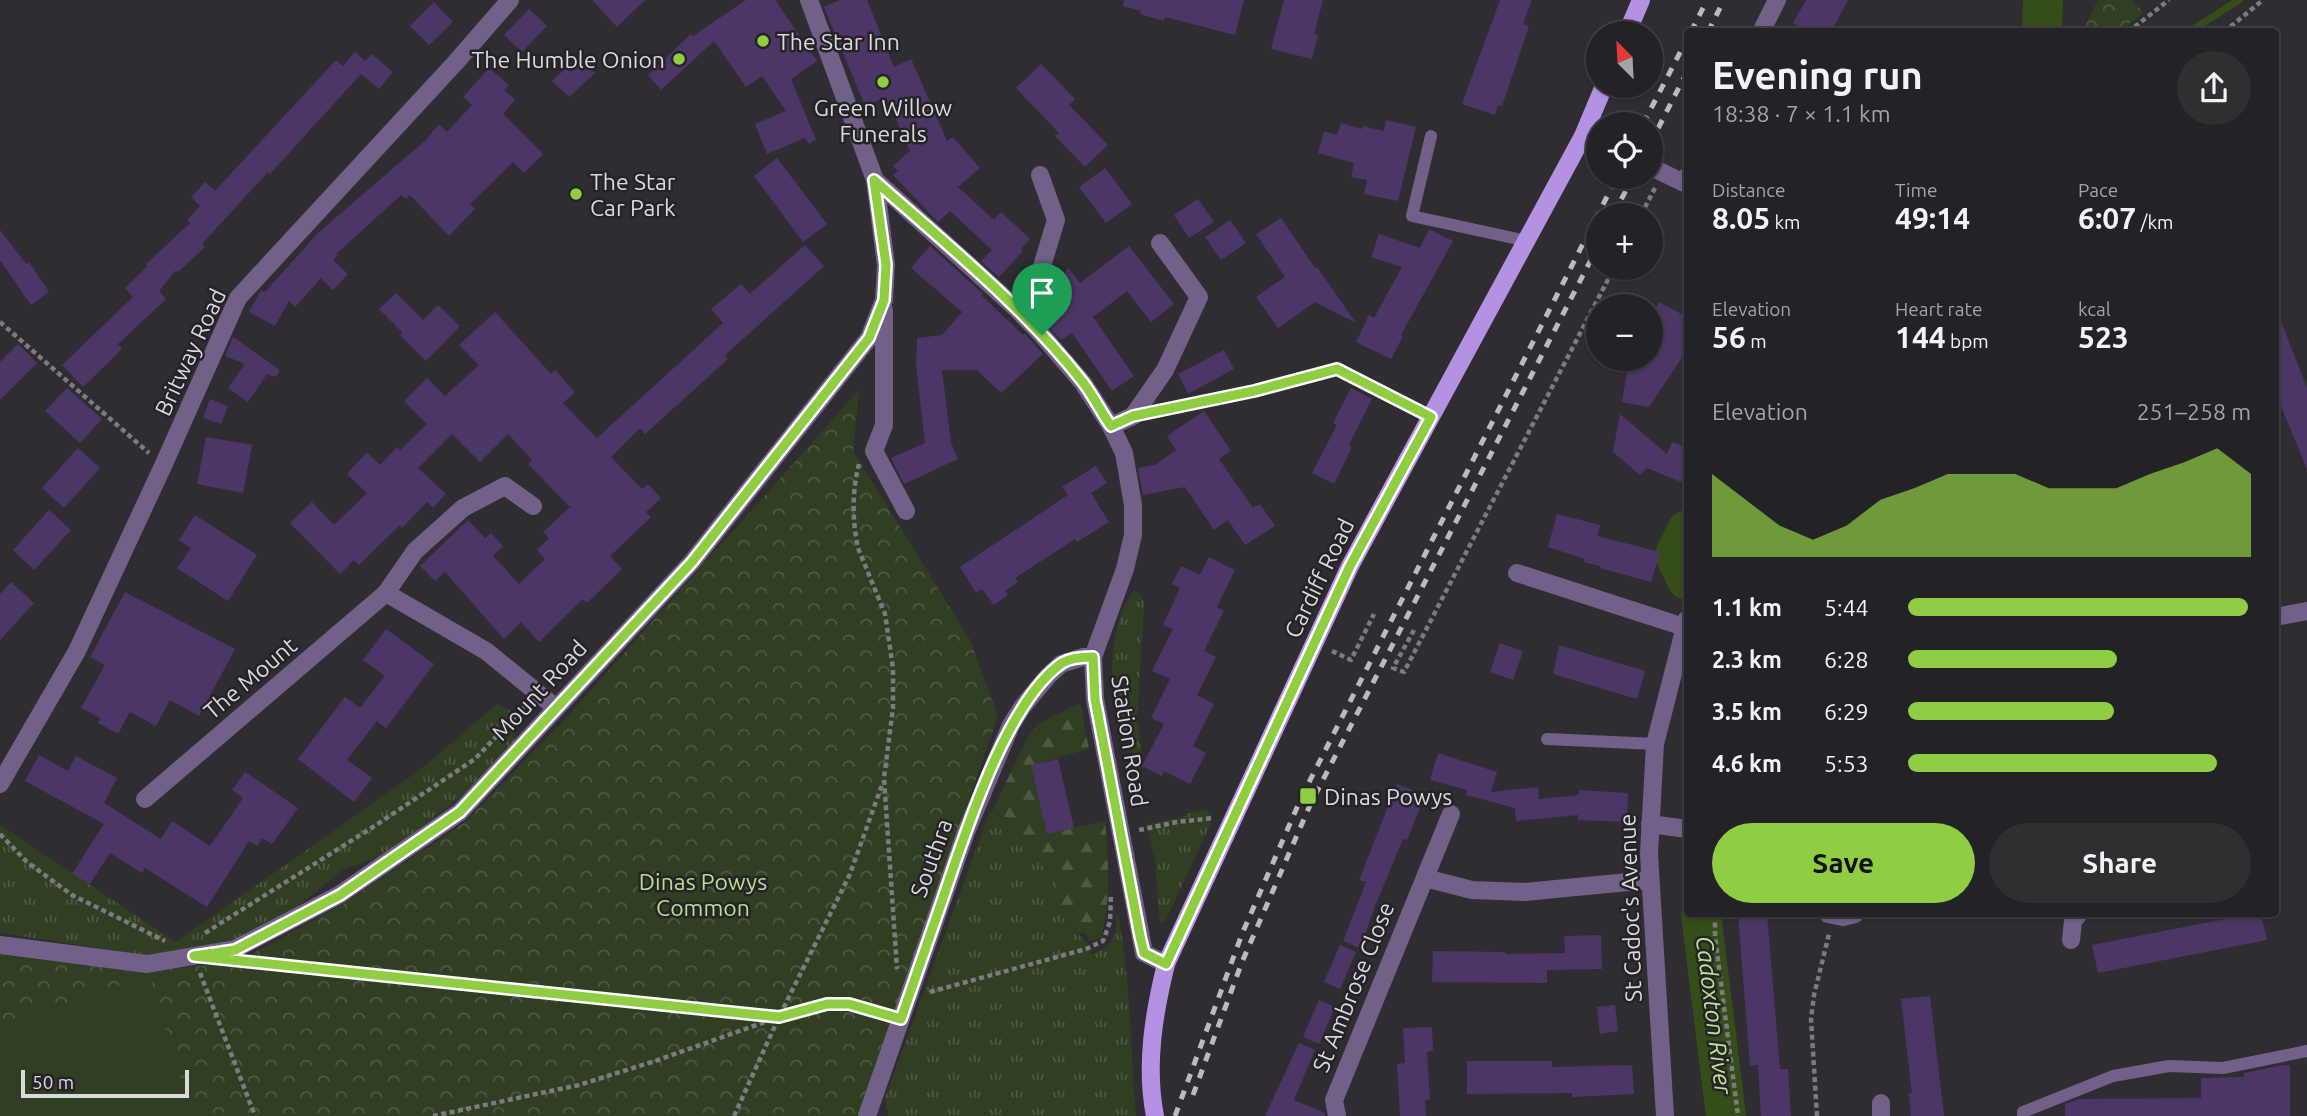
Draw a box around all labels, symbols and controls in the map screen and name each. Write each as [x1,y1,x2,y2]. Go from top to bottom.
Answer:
north arrow [1586,21,1662,98]
map controls [1586,21,1663,371]
place label: The Star Inn [777,29,900,54]
marker: The Star Inn [755,33,771,49]
place label: The Humble Onion [472,47,665,72]
marker: The Humble Onion [671,51,687,67]
button: share [2177,51,2251,125]
text: Evening run [1712,54,1923,96]
marker: Green Willow Funerals [875,74,891,90]
place label: Green Willow Funerals [814,95,952,146]
text: 18:38 · 7 × 1.1 km [1712,101,1891,126]
button: locate [1586,112,1663,189]
place label: The Star Car Park [590,169,676,220]
text: Distance [1712,179,1786,201]
text: Time [1895,179,1937,201]
text: Pace [2078,179,2118,201]
marker: The Star Car Park [568,186,584,202]
text: 8.05 [1712,201,1770,235]
text: 49:14 [1895,201,1970,235]
text: 6:07 [2078,201,2136,235]
button: + [1586,203,1663,280]
text: km [1770,211,1800,233]
text: /km [2136,211,2174,233]
pin [1012,263,1072,335]
icon: arrive [1023,274,1061,312]
street label: Britway Road [150,285,230,419]
button: − [1586,294,1663,371]
text: Elevation [1712,298,1791,320]
text: Heart rate [1895,298,1982,320]
text: kcal [2078,298,2111,320]
text: 56 [1712,320,1746,354]
text: 144 [1895,320,1946,354]
text: 523 [2078,320,2129,354]
text: m [1746,330,1767,352]
text: bpm [1946,330,1989,352]
text: Elevation [1712,399,1808,424]
text: 251–258 m [2137,399,2251,424]
street label: Cardiff Road [1279,514,1359,642]
text: 1.1 km [1712,595,1782,620]
text: 5:44 [1824,595,1869,620]
street label: The Mount [199,632,301,724]
street label: Mount Road [487,635,591,745]
text: 2.3 km [1712,647,1782,672]
text: 6:28 [1824,647,1869,672]
street label: Station Road [1107,674,1153,808]
text: 3.5 km [1712,699,1782,724]
text: 6:29 [1824,699,1869,724]
text: 4.6 km [1712,751,1782,776]
text: 5:53 [1824,751,1869,776]
place label: Dinas Powys [1324,784,1452,809]
marker: Dinas Powys [1298,786,1318,806]
street label: St Cadoc's Avenue [1614,814,1646,1002]
street label: Southra [905,816,957,900]
button: Save [1712,823,1975,903]
button: Share [1989,823,2251,903]
park label: Dinas Powys Common [639,869,767,920]
street label: St Ambrose Close [1308,898,1398,1076]
water label: Cadoxton River [1691,934,1737,1097]
scale bar [21,1067,189,1099]
text: 50 m [32,1071,74,1093]

